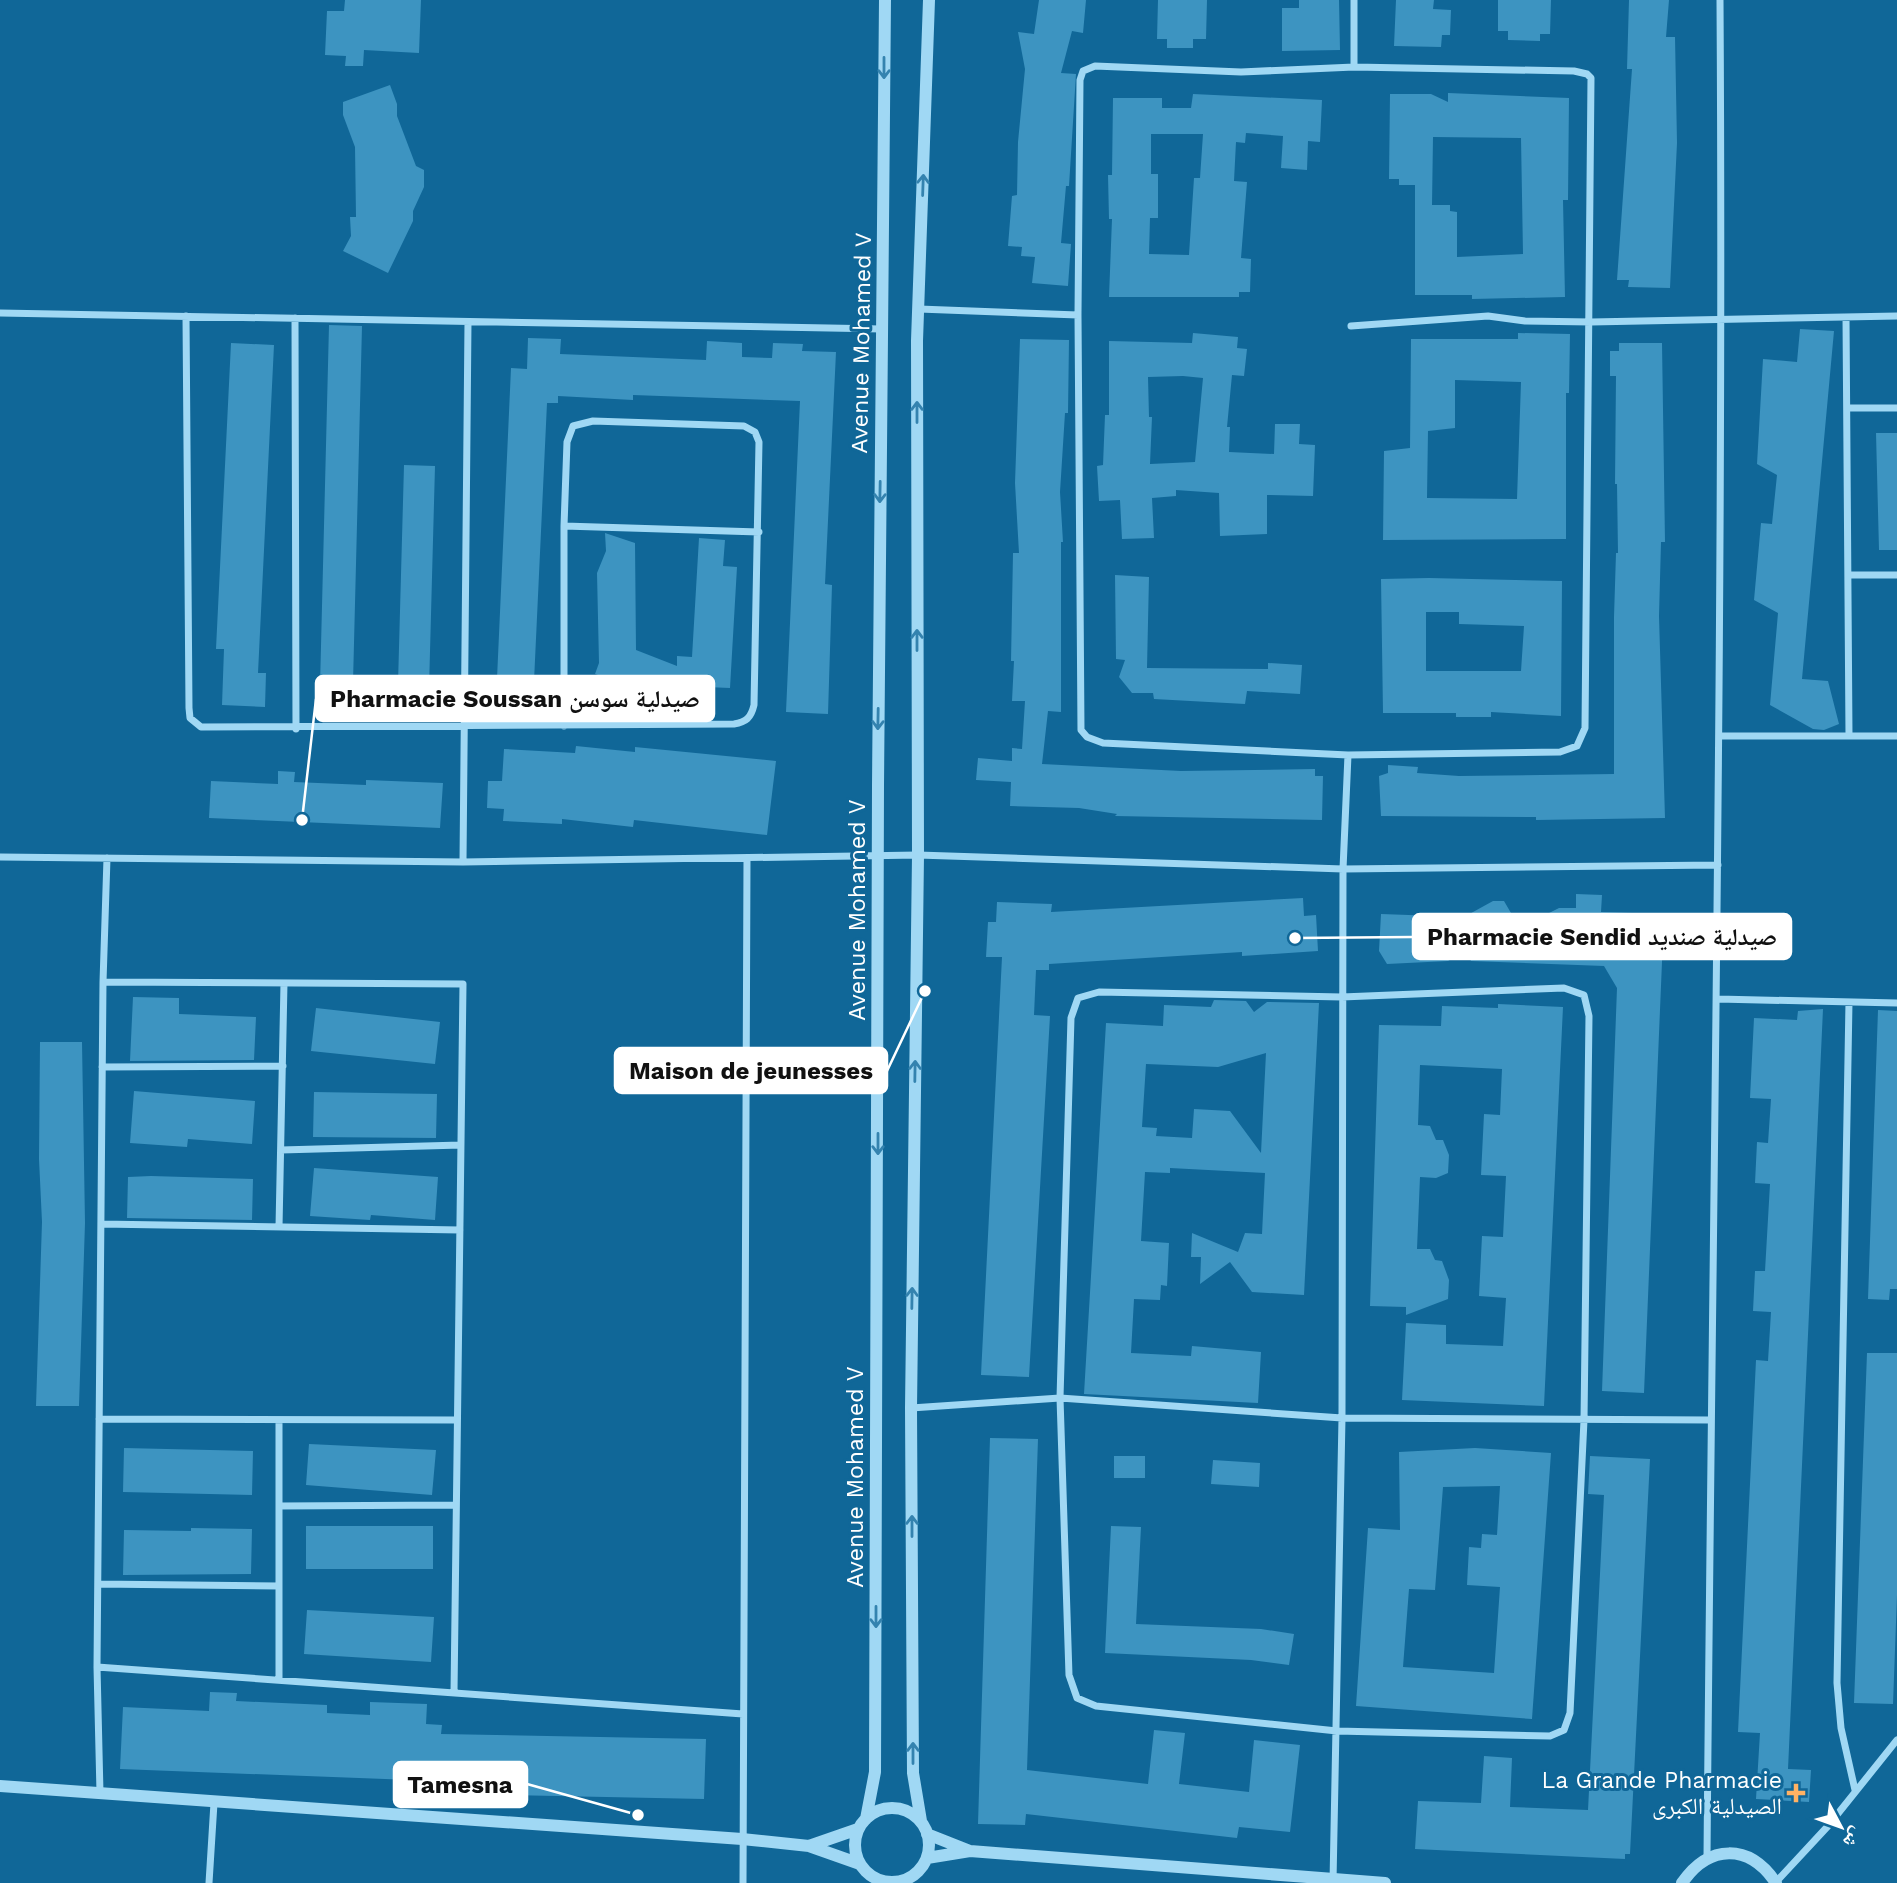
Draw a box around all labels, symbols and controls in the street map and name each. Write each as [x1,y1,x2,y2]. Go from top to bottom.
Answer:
one-way arrow [877,56,891,79]
one-way arrow [917,174,930,197]
street label: Avenue Mohamed V [846,232,877,454]
one-way arrow [910,401,924,424]
one-way arrow [873,480,887,503]
one-way arrow [910,628,924,651]
callout: Pharmacie Soussan صيدلية سوسن [316,676,714,721]
text: Pharmacie Soussan صيدلية سوسن [330,685,700,713]
one-way arrow [871,707,885,730]
street label: Avenue Mohamed V [844,799,871,1021]
callout: Pharmacie Sendid صيدلية صنديد [1413,914,1791,959]
text: Pharmacie Sendid صيدلية صنديد [1427,923,1777,951]
callout: Maison de jeunesses [615,1048,887,1093]
text: Maison de jeunesses [629,1057,873,1085]
one-way arrow [908,1060,922,1083]
one-way arrow [871,1133,885,1156]
one-way arrow [906,1287,919,1310]
street label: Avenue Mohamed V [842,1366,869,1588]
one-way arrow [905,1515,919,1538]
one-way arrow [869,1605,883,1628]
one-way arrow [906,1742,920,1765]
callout: Tamesna [394,1762,527,1807]
place label: La Grande Pharmacie الصيدلية الكبرى [1542,1767,1782,1820]
text: Tamesna [407,1771,513,1799]
marker: La Grande Pharmacie الصيدلية الكبرى [1788,1785,1804,1801]
north arrow [1806,1792,1876,1862]
text: ش [1838,1823,1869,1853]

